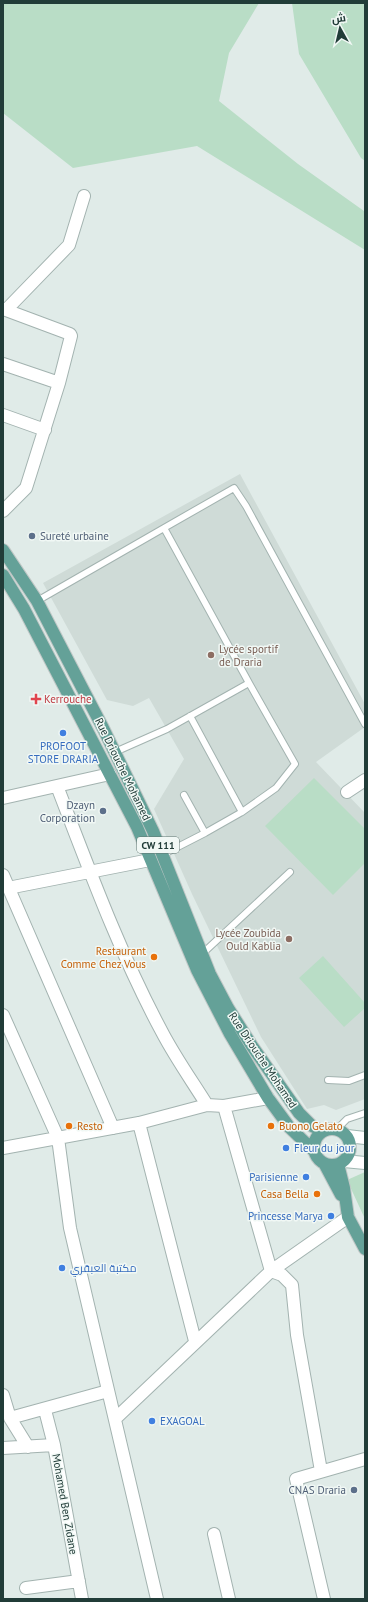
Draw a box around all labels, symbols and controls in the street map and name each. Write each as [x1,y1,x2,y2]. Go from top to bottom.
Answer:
north arrow [320,8,360,48]
text: ش [331,10,347,26]
place label: Sureté urbaine [40,529,109,543]
marker: Sureté urbaine [27,531,37,541]
place label: Lycée sportif de Draria [219,642,279,669]
marker: Lycée sportif de Draria [206,650,216,660]
place label: Kerrouche [44,692,92,706]
marker: Kerrouche [31,694,41,704]
street label: Rue Driouche Mohamed [92,715,154,823]
marker: PROFOOT STORE DRARIA [58,728,68,738]
place label: PROFOOT STORE DRARIA [28,739,99,766]
place label: Dzayn Corporation [40,798,95,825]
marker: Dzayn Corporation [98,806,108,816]
road number: CW 111 [137,837,179,853]
place label: Lycée Zoubida Ould Kablia [215,926,281,953]
marker: Lycée Zoubida Ould Kablia [284,934,294,944]
place label: Restaurant Comme Chez Vous [61,944,146,971]
marker: Restaurant Comme Chez Vous [149,952,159,962]
street label: Rue Driouche Mohamed [226,1009,300,1111]
place label: Resto [77,1119,103,1133]
place label: Buono Gelato [279,1119,343,1133]
marker: Resto [64,1121,74,1131]
marker: Buono Gelato [266,1121,276,1131]
place label: Fleur du jour [294,1141,355,1155]
marker: Fleur du jour [281,1143,291,1153]
place label: Parisienne [249,1170,298,1184]
marker: Parisienne [301,1172,311,1182]
place label: Casa Bella [261,1187,309,1201]
marker: Casa Bella [312,1189,322,1199]
place label: Princesse Marya [248,1209,323,1223]
marker: Princesse Marya [326,1211,336,1221]
place label: مكتبة العبقري [70,1261,136,1277]
marker: مكتبة العبقري [57,1263,67,1273]
place label: EXAGOAL [160,1414,205,1428]
marker: EXAGOAL [147,1416,157,1426]
street label: Mohamed Ben Zidane [49,1453,81,1556]
place label: CNAS Draria [289,1483,346,1497]
marker: CNAS Draria [349,1485,359,1495]

